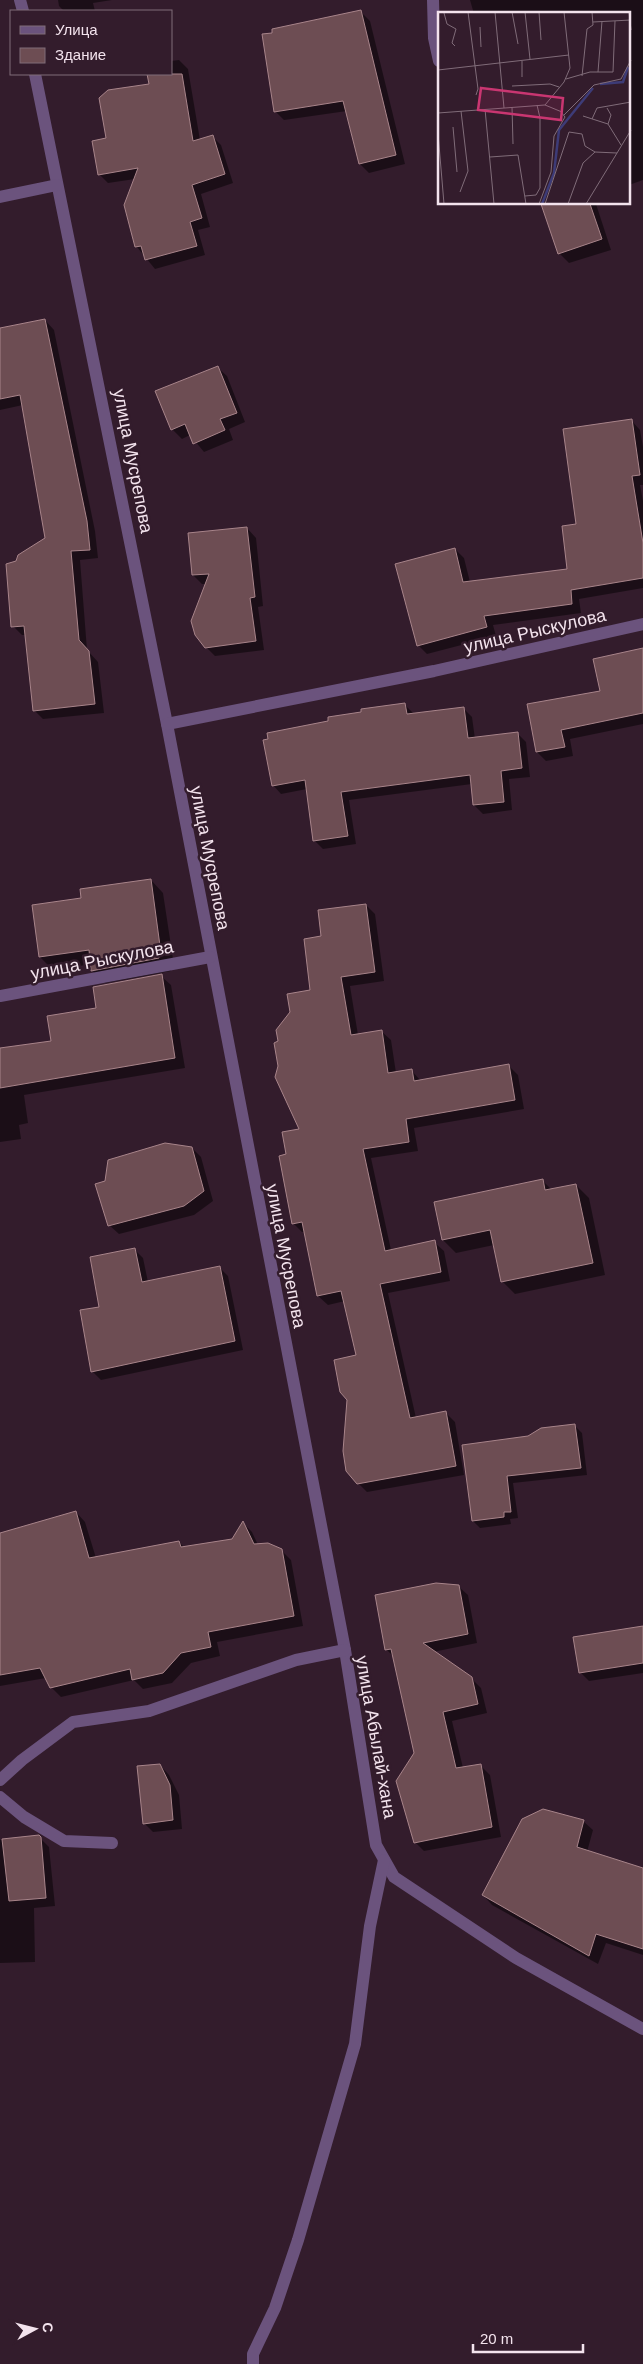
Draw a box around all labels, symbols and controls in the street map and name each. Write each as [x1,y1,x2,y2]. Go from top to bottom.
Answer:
legend [10,10,172,75]
inset map [438,12,630,205]
text: Улица [55,21,98,38]
text: Здание [55,46,106,63]
street label: улица Мусрепова [109,387,157,536]
street label: улица Рыскулова [462,605,609,657]
street label: улица Мусрепова [186,784,234,933]
street label: улица Рыскулова [29,936,176,984]
street label: улица Мусрепова [262,1182,310,1331]
street label: улица Абылай-хана [352,1654,400,1821]
north arrow [10,2304,60,2354]
text: С [39,2321,56,2333]
scale bar [473,2322,583,2354]
text: 20 m [480,2330,513,2347]

